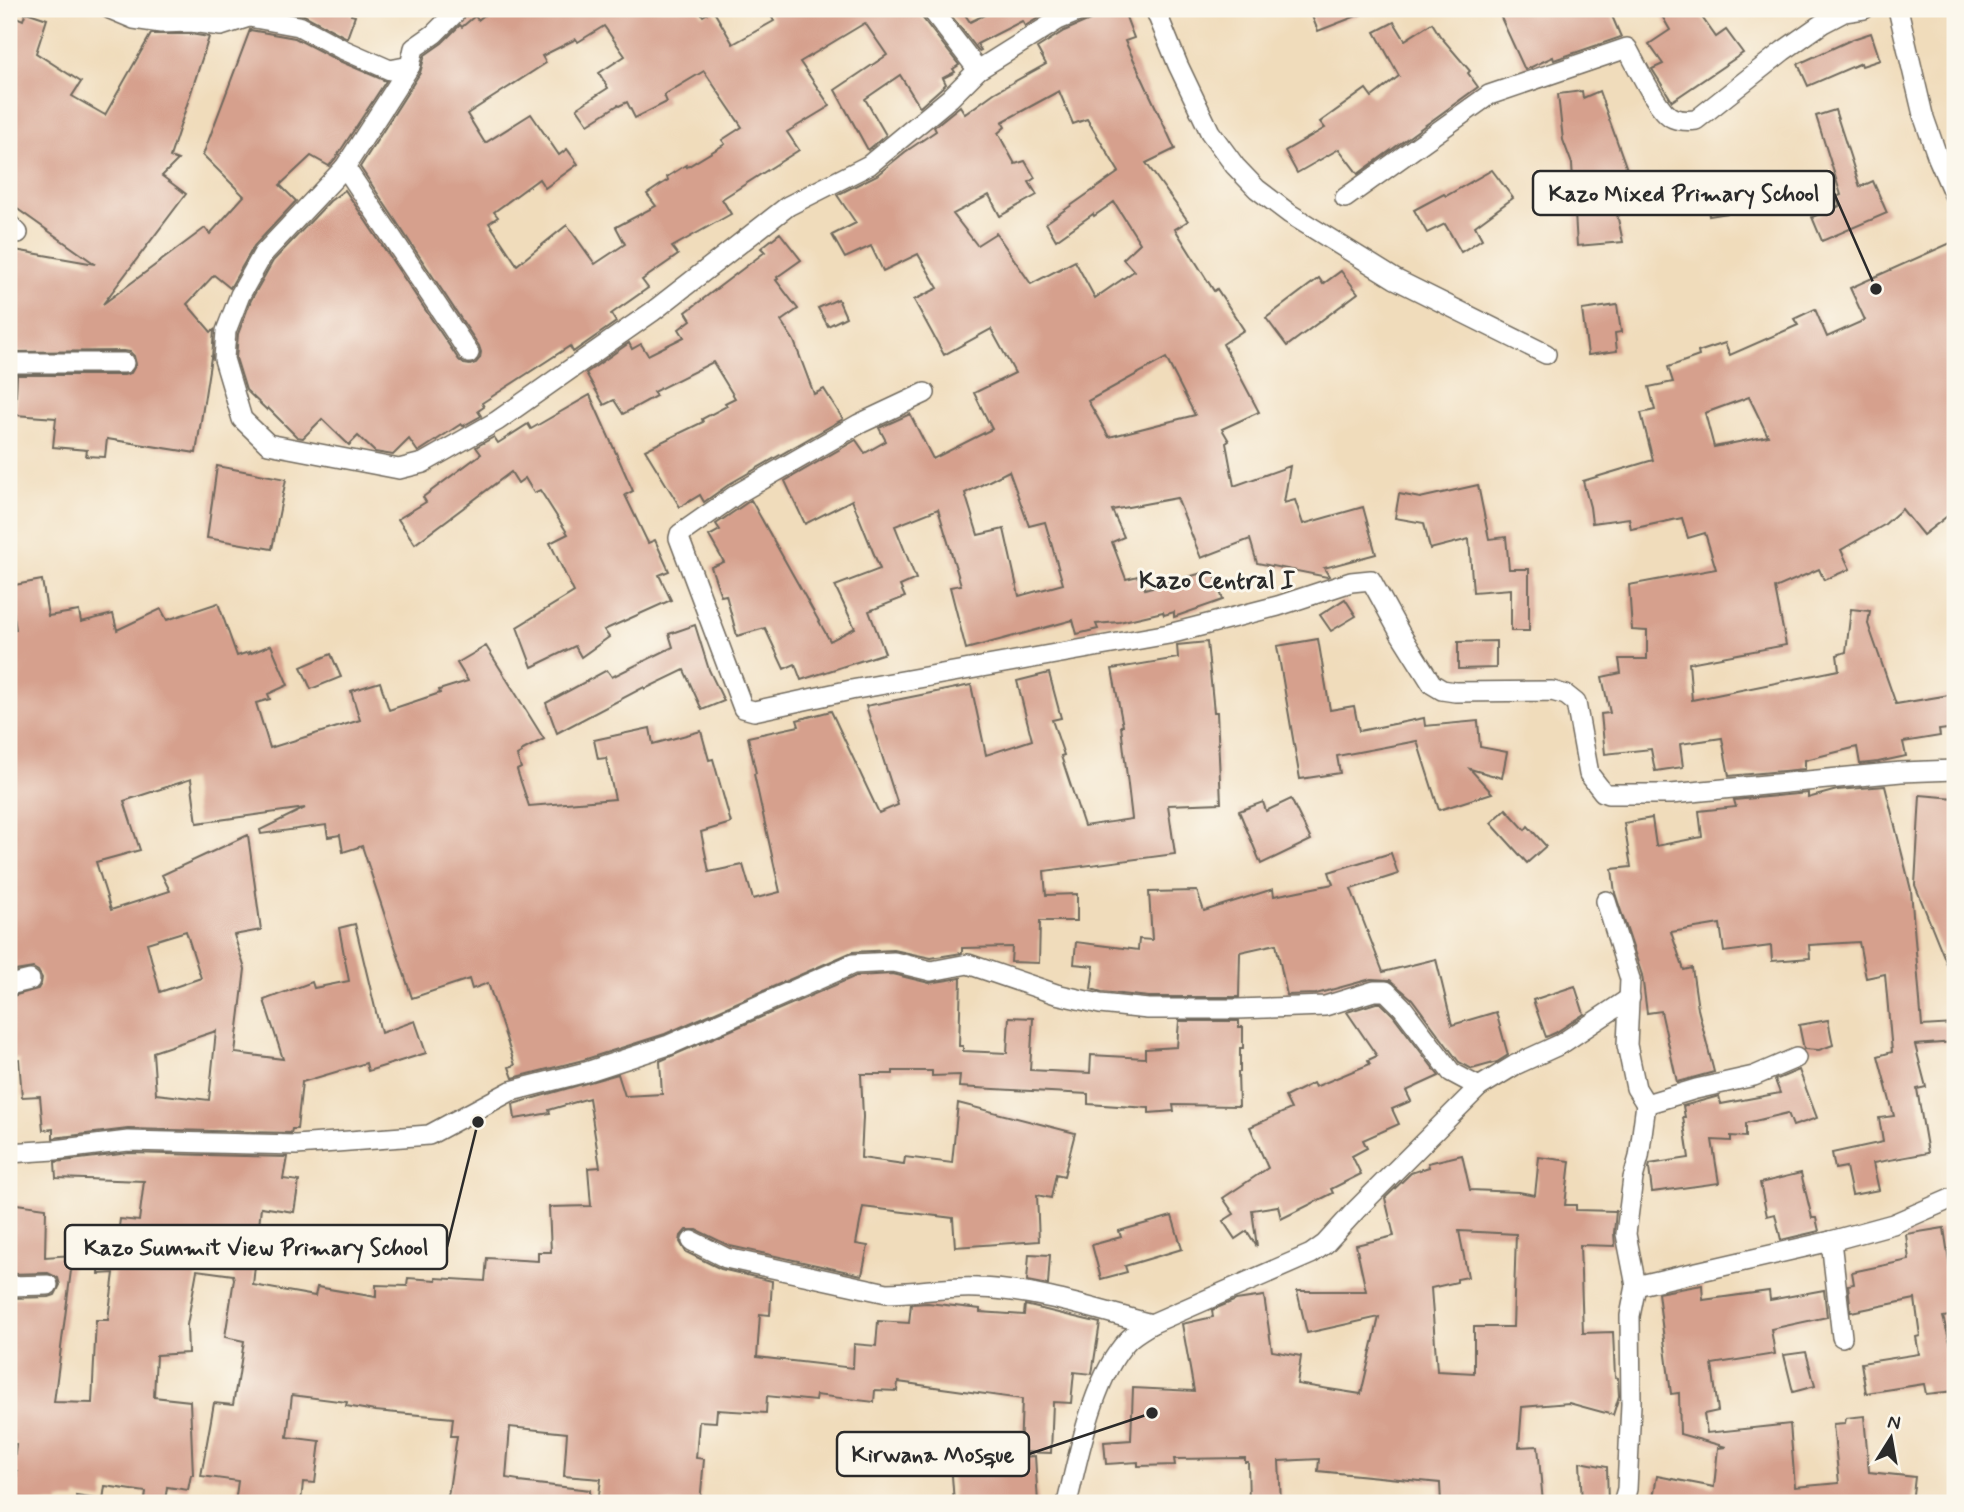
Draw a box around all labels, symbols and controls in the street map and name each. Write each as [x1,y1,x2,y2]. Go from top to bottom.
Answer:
callout: Kazo Mixed Primary School [1533,171,1834,215]
text: Kazo Mixed Primary School [1548,180,1820,210]
district label: Kazo Central I [1139,566,1295,597]
callout: Kazo Summit View Primary School [65,1225,447,1269]
text: Kazo Summit View Primary School [84,1234,428,1264]
north arrow [1856,1404,1926,1474]
text: N [1885,1409,1903,1436]
callout: Kirwana Mosque [837,1432,1029,1476]
text: Kirwana Mosque [852,1441,1015,1471]

